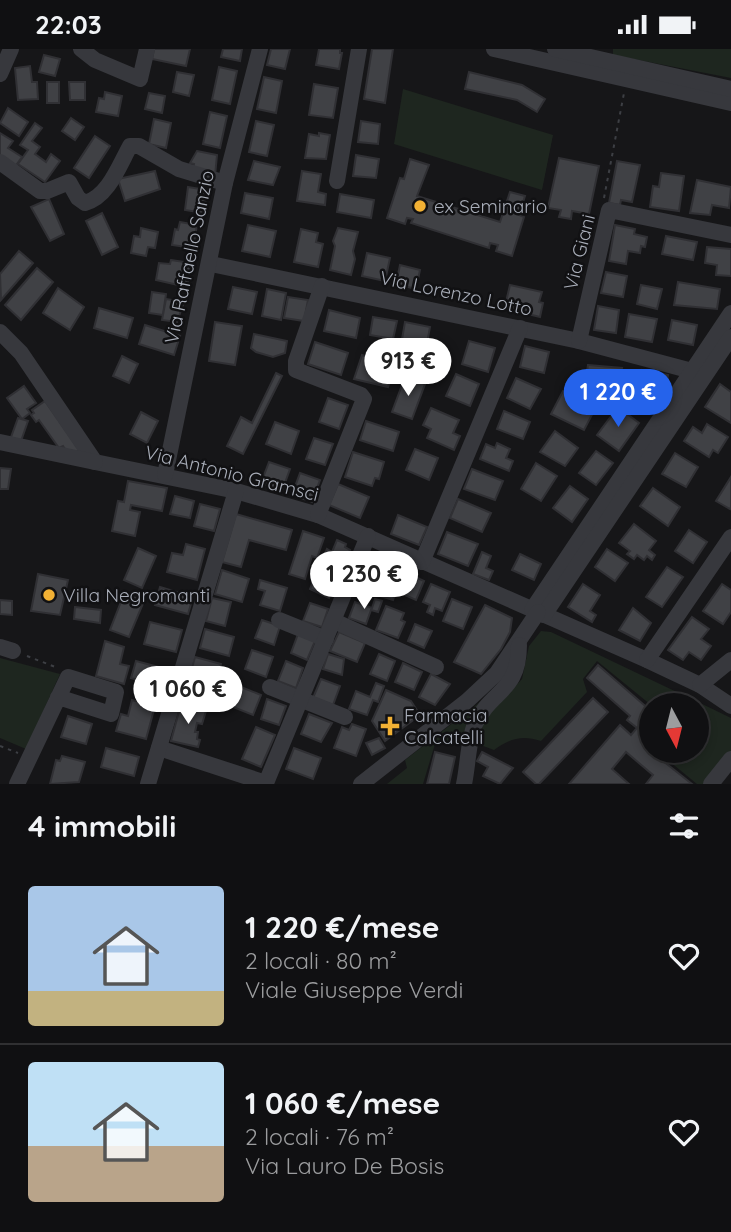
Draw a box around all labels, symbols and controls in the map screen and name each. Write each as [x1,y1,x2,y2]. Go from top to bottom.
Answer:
text: 22:03 [35,8,102,41]
street label: Via Raffaello Sanzio [159,168,219,346]
place label: ex Seminario [434,194,547,218]
marker: ex Seminario [412,198,428,214]
street label: Via Giani [558,212,600,292]
street label: Via Lorenzo Lotto [378,265,534,321]
pin: 913 € [359,339,457,398]
text: 913 € [380,346,436,375]
pin: 1 220 € [553,369,683,429]
text: 1 220 € [580,377,656,406]
street label: Via Antonio Gramsci [143,440,321,506]
pin: 1 230 € [299,552,429,611]
text: 1 230 € [326,559,402,588]
place label: Villa Negromanti [63,583,210,607]
marker: Villa Negromanti [41,587,57,603]
pin: 1 060 € [123,667,253,726]
text: 1 060 € [149,674,227,703]
north arrow [639,693,709,763]
map controls [639,693,709,763]
place label: Farmacia Calcatelli [404,703,487,749]
marker: Farmacia Calcatelli [382,718,398,734]
text: 4 immobili [28,807,176,845]
icon: filters [665,807,703,845]
text: 1 220 €/mese [245,908,439,946]
icon: home [84,914,168,998]
icon: heart [665,937,703,975]
text: 2 locali · 80 m² [245,946,397,975]
text: Viale Giuseppe Verdi [245,975,463,1004]
text: 1 060 €/mese [245,1084,440,1122]
icon: home [84,1090,168,1174]
icon: heart [665,1113,703,1151]
text: 2 locali · 76 m² [245,1122,394,1151]
text: Via Lauro De Bosis [245,1151,444,1180]

